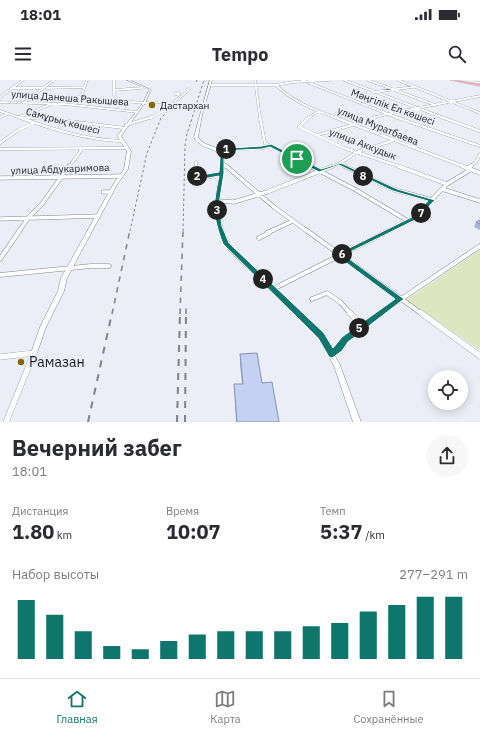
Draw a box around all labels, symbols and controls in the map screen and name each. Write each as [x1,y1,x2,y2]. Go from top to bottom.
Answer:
text: 18:01 [20,5,61,24]
icon: menu [12,43,34,65]
text: Tempo [212,43,268,66]
icon: search [446,43,468,65]
street label: Мәңгілік Ел көшесі [349,86,437,128]
street label: улица Данеша Ракышева [11,87,130,109]
place label: Дастархан [160,99,210,112]
marker: Дастархан [147,100,157,110]
street label: улица Муратбаева [336,104,421,148]
street label: Самұрық көшесі [24,105,102,137]
street label: улица Аккудык [328,125,399,163]
pin: 1 [216,139,236,159]
text: 1 [223,142,229,156]
pin [280,142,314,176]
icon: arrive [286,148,308,170]
street label: улица Абдукаримова [10,161,110,177]
pin: 2 [187,166,207,186]
pin: 8 [353,166,373,186]
text: 2 [194,169,200,183]
text: 8 [360,169,366,183]
pin: 3 [207,200,227,220]
text: 3 [214,203,220,217]
pin: 7 [411,203,431,223]
text: 7 [418,206,424,220]
pin: 6 [332,244,352,264]
text: 6 [339,247,345,261]
pin: 4 [253,269,273,289]
text: 4 [260,272,266,286]
pin: 5 [349,318,369,338]
text: 5 [356,321,362,335]
place label: Рамазан [29,353,85,371]
marker: Рамазан [16,357,26,367]
map controls [428,370,468,410]
button: locate [428,370,468,410]
text: Вечерний забег [12,433,182,462]
button: share [426,435,468,477]
text: 18:01 [12,463,47,480]
text: Дистанция [12,504,68,518]
text: Время [166,504,199,518]
text: Темп [320,504,346,518]
text: 1.80 [12,518,54,545]
text: 10:07 [166,518,221,545]
text: 5:37 [320,518,363,545]
text: km [54,528,72,542]
text: /km [363,528,385,542]
text: Набор высоты [12,566,99,583]
text: 277–291 m [399,566,468,583]
tab: Главная [56,688,98,726]
tab: Карта [210,688,241,726]
tab: Сохранённые [353,688,424,726]

